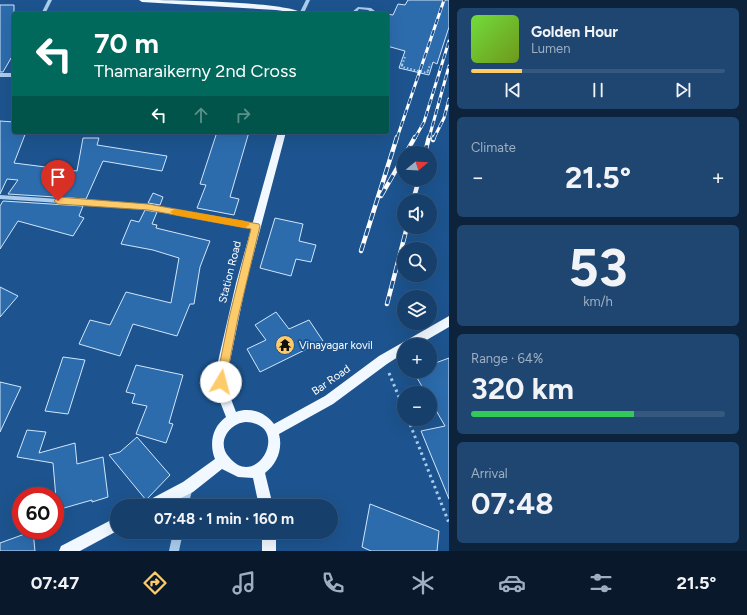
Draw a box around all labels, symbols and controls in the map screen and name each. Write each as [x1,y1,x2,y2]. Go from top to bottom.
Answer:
text: Golden Hour [531,23,618,41]
text: 70 m [94,26,159,60]
icon: left [28,28,80,80]
text: Lumen [531,41,570,56]
text: Thamaraikerny 2nd Cross [94,60,297,82]
icon: previous [502,79,524,101]
icon: pause [587,79,609,101]
icon: next [672,79,694,101]
icon: left [148,104,170,126]
icon: ahead [190,104,212,126]
icon: right [232,104,254,126]
text: Climate [471,140,516,155]
north arrow [397,146,437,186]
map controls [397,146,437,426]
text: 21.5° [565,159,631,196]
pin [41,160,75,201]
text: − [471,164,485,191]
text: + [711,164,725,191]
icon: arrive [47,166,69,188]
button: sound [397,194,437,234]
text: 53 [568,237,628,299]
street label: Station Road [216,239,244,305]
button: search [397,242,437,282]
button: layers [397,290,437,330]
text: km/h [583,294,613,309]
temple icon: Vinayagar kovil [274,334,296,356]
button: + [397,338,437,378]
place label: Vinayagar kovil [299,339,373,352]
text: Range · 64% [471,351,543,366]
position arrow [200,361,242,403]
street label: Bar Road [309,362,353,398]
text: 320 km [471,370,574,407]
button: − [397,386,437,426]
text: Arrival [471,466,508,481]
text: 07:48 [471,485,554,522]
speed limit sign: 60 [12,487,64,539]
text: 07:48 · 1 min · 160 m [154,510,294,528]
icon: directions [141,569,169,597]
icon: music [230,569,258,597]
icon: phone [319,569,347,597]
icon: climate [409,569,437,597]
icon: car [498,569,526,597]
icon: filters [587,569,615,597]
text: 07:47 [31,572,79,594]
text: 21.5° [677,572,716,594]

